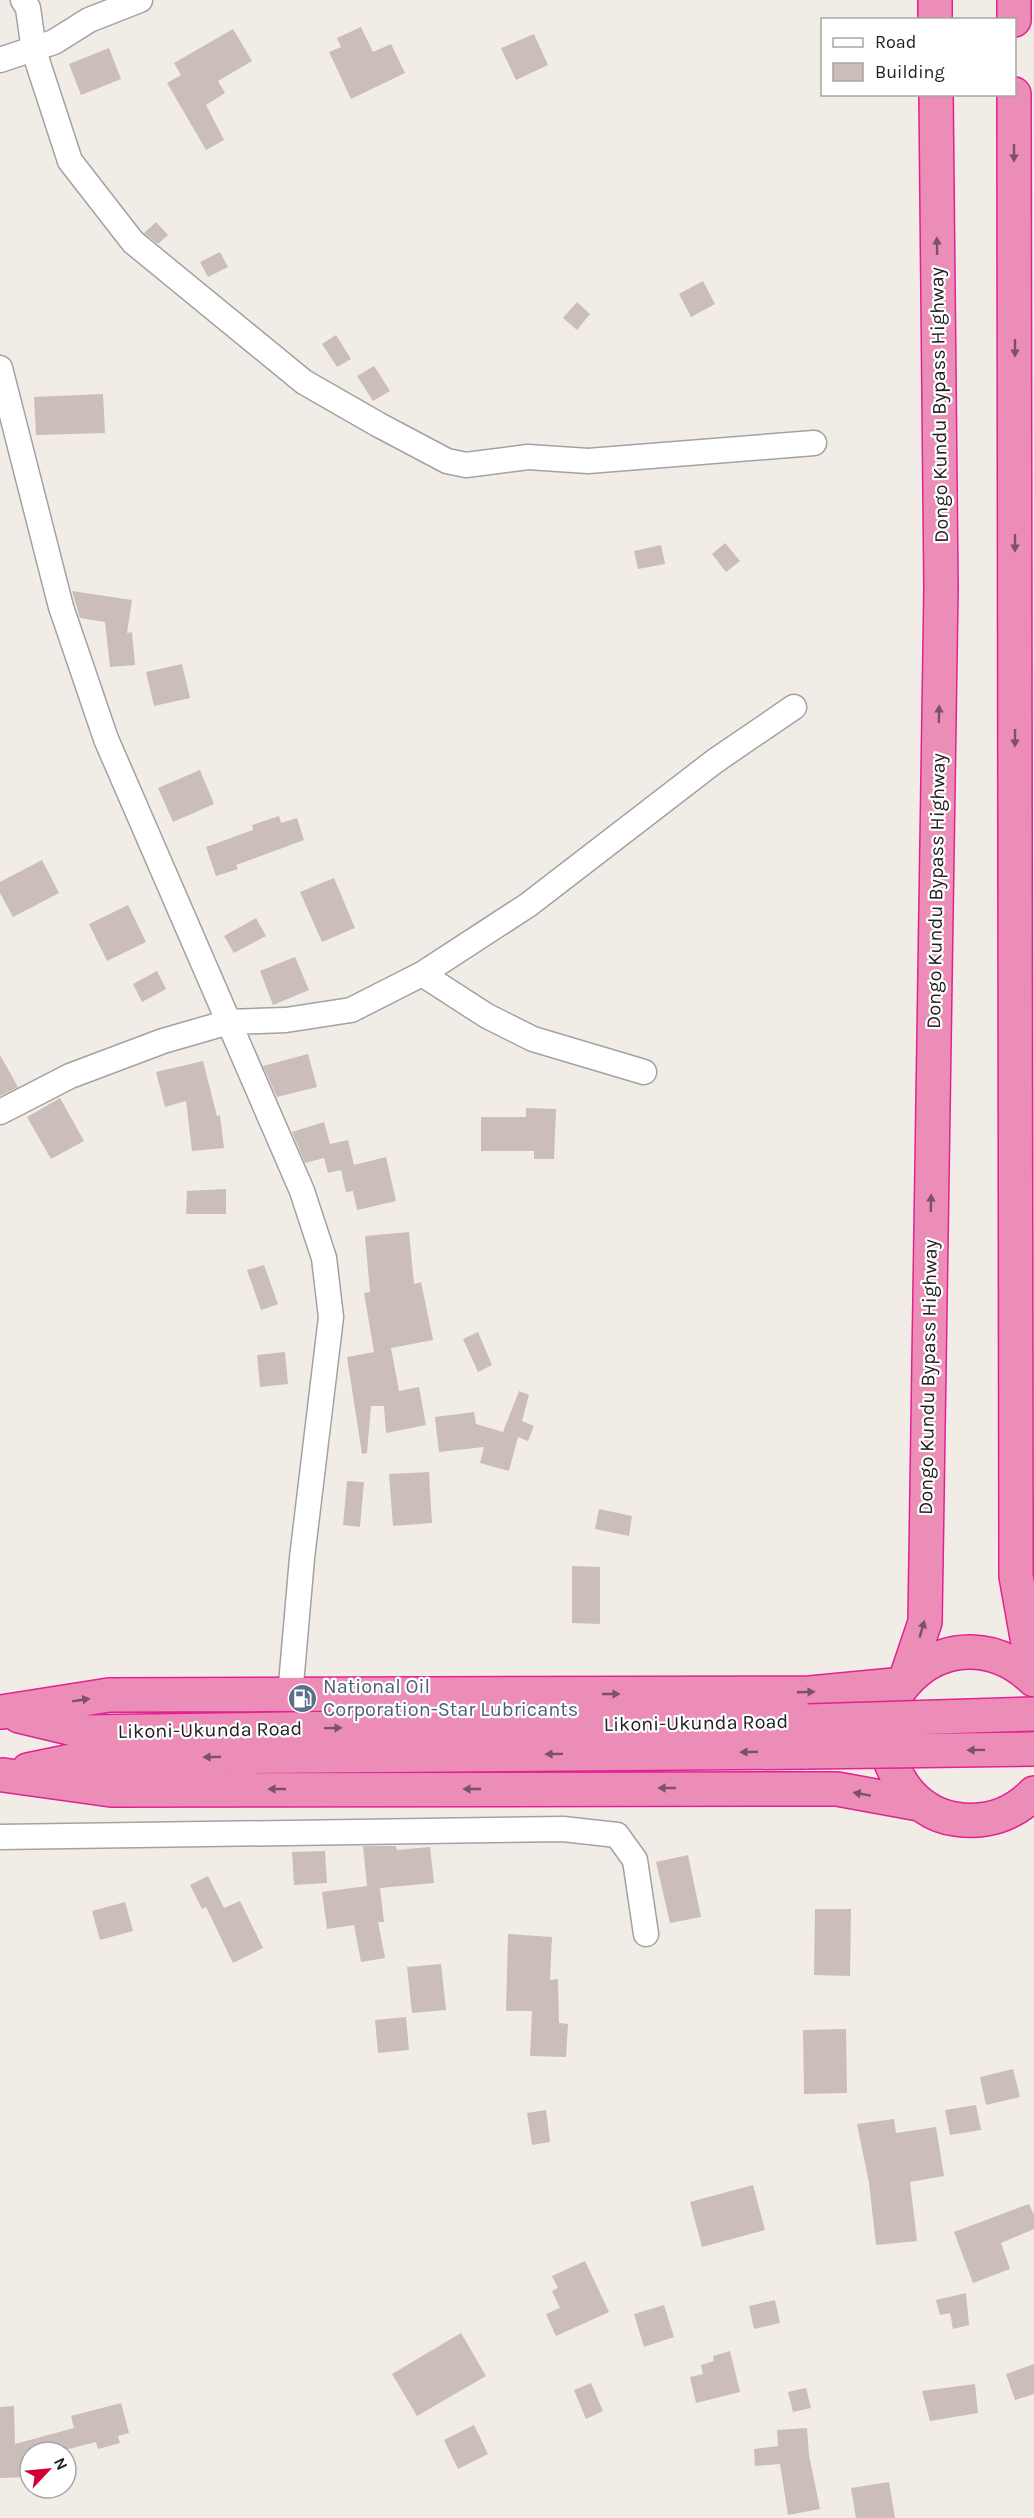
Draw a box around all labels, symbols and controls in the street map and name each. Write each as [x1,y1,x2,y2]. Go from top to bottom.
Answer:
legend [821,18,1016,96]
text: Road [875,31,916,53]
text: Building [875,61,945,83]
one-way arrow [1009,143,1019,162]
one-way arrow [933,237,942,256]
street label: Dongo Kundu Bypass Highway [925,267,953,543]
one-way arrow [1010,338,1020,357]
one-way arrow [1010,533,1020,552]
one-way arrow [934,705,944,724]
one-way arrow [1010,728,1020,747]
street label: Dongo Kundu Bypass Highway [922,753,950,1029]
one-way arrow [926,1194,936,1213]
street label: Dongo Kundu Bypass Highway [914,1239,942,1515]
one-way arrow [918,1619,927,1637]
place label: National Oil Corporation-Star Lubricants [323,1675,578,1721]
fuel station icon: National Oil Corporation-Star Lubricants [286,1682,318,1714]
one-way arrow [797,1688,816,1697]
one-way arrow [602,1689,621,1699]
one-way arrow [71,1695,90,1704]
street label: Likoni-Ukunda Road [603,1710,789,1736]
street label: Likoni-Ukunda Road [117,1717,303,1743]
one-way arrow [324,1723,343,1733]
one-way arrow [966,1745,985,1755]
one-way arrow [739,1747,758,1757]
one-way arrow [544,1749,563,1759]
one-way arrow [202,1752,221,1762]
one-way arrow [658,1783,677,1793]
one-way arrow [268,1784,287,1794]
one-way arrow [463,1784,482,1794]
one-way arrow [852,1789,871,1798]
north arrow [18,2440,78,2500]
text: N [50,2454,72,2473]

